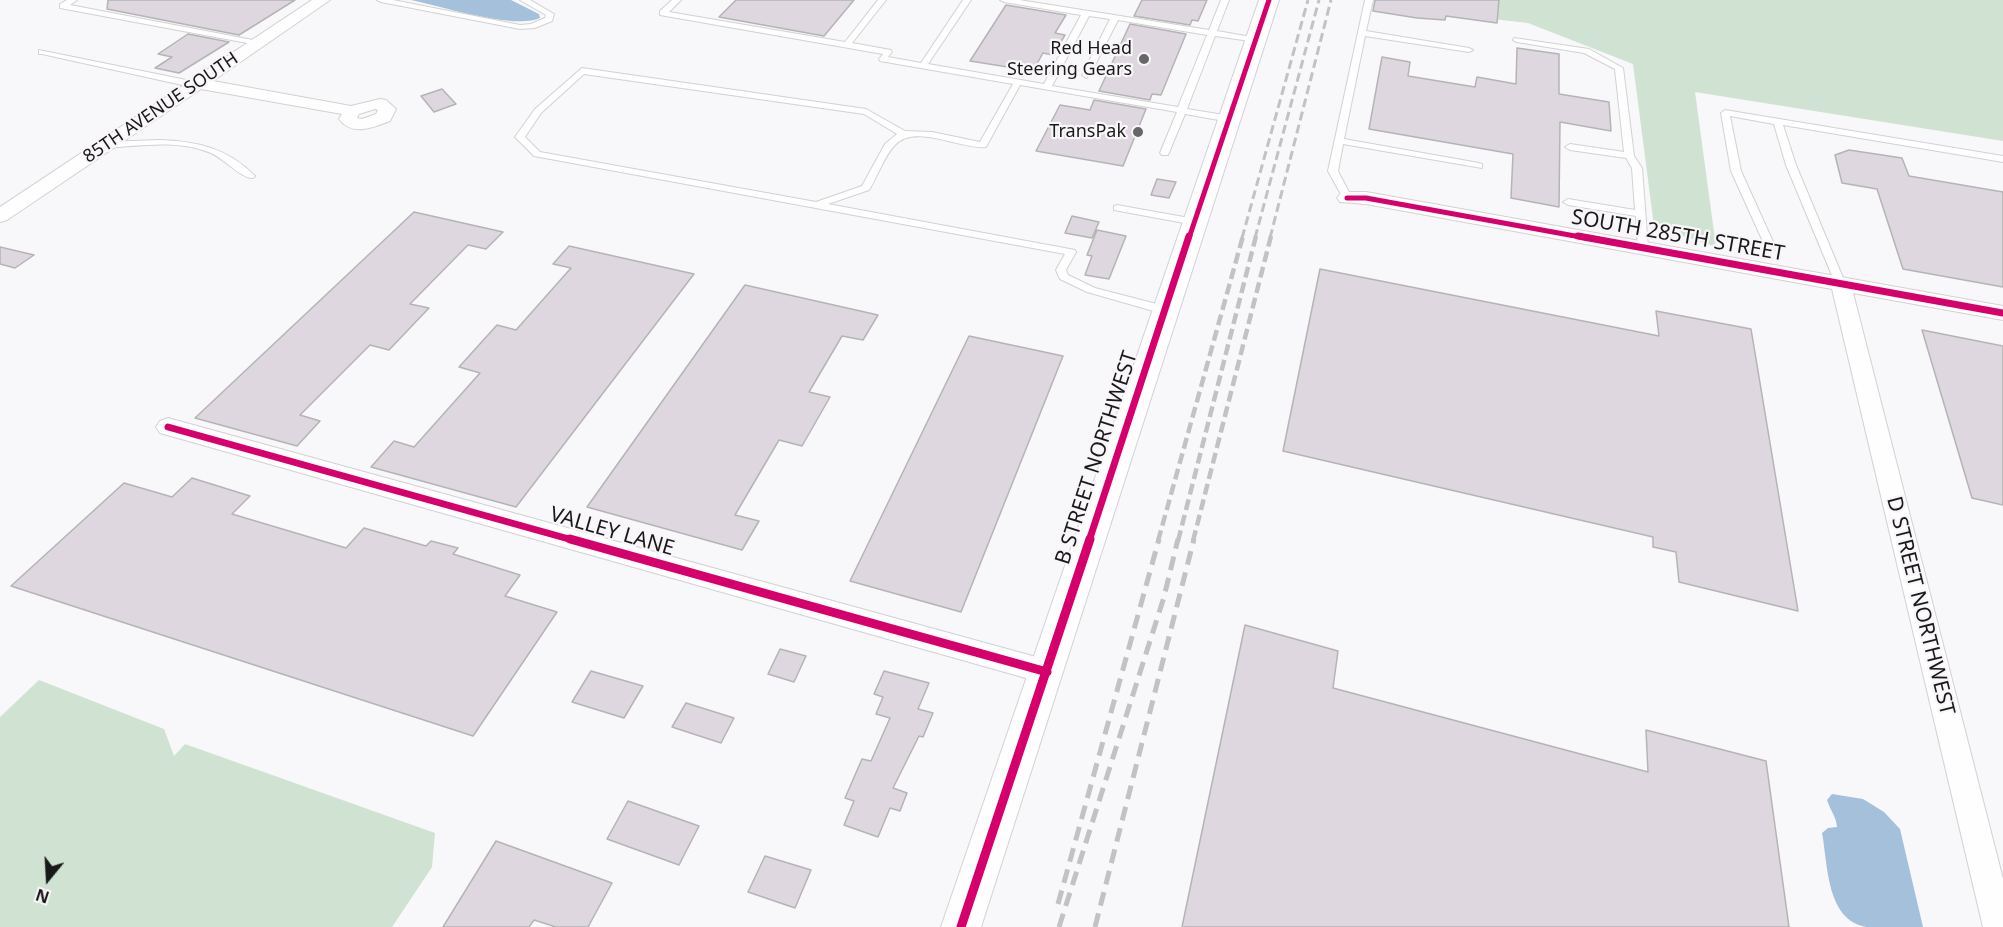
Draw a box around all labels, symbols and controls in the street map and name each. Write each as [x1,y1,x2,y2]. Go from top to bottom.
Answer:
place label: Red Head Steering Gears [1007,38,1132,80]
street label: 85TH AVENUE SOUTH [79,48,243,168]
marker: Red Head Steering Gears [1137,52,1151,66]
place label: TransPak [1049,121,1126,143]
marker: TransPak [1131,125,1145,139]
street label: SOUTH 285TH STREET [1569,205,1787,267]
street label: B STREET NORTHWEST [1051,348,1143,568]
street label: D STREET NORTHWEST [1881,494,1959,718]
street label: VALLEY LANE [547,502,677,562]
north arrow [18,849,78,909]
text: N [33,884,52,909]

